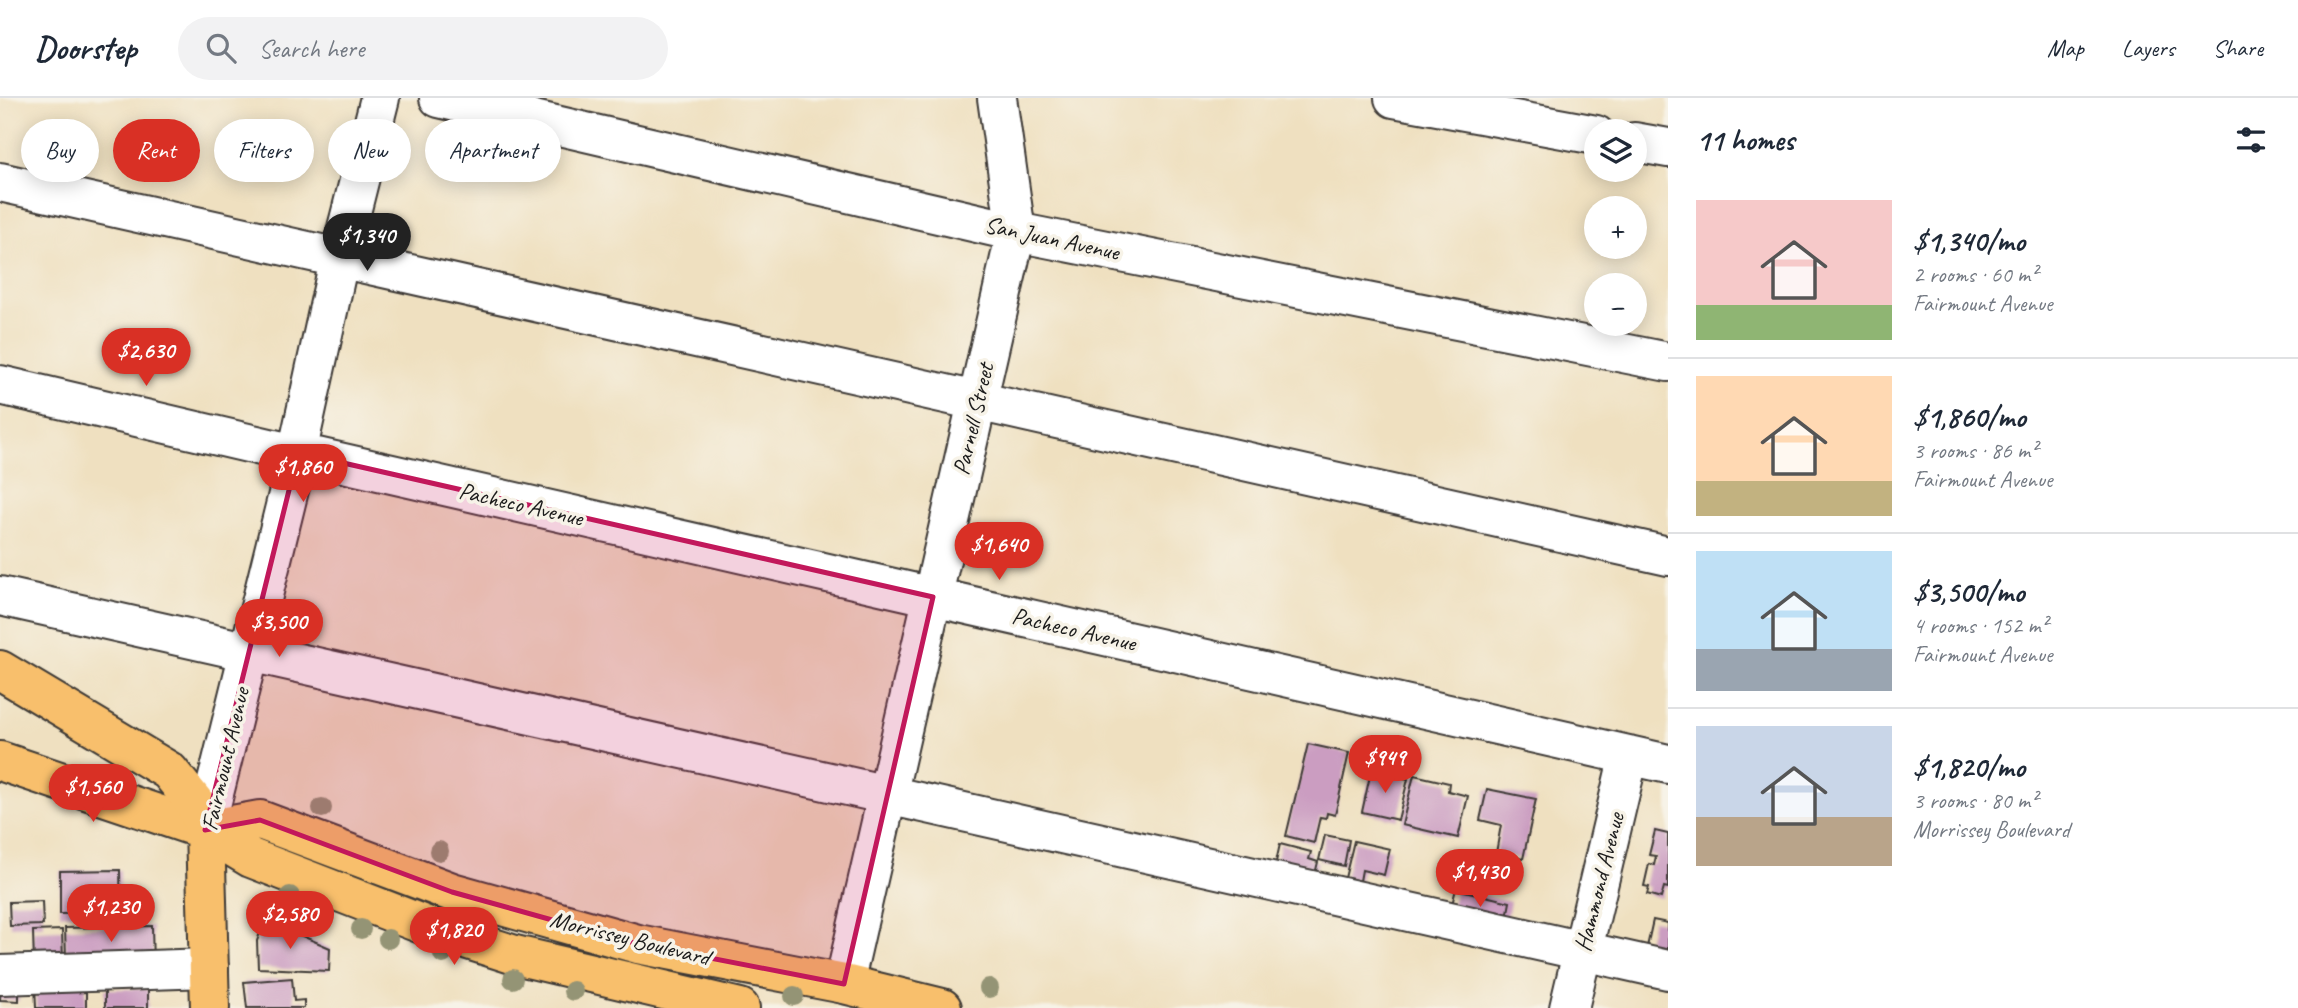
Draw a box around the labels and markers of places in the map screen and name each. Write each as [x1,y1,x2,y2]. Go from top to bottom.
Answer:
pin: $1,340 [310,214,424,273]
pin: $2,630 [89,328,203,388]
pin: $1,860 [246,444,360,504]
pin: $1,640 [942,522,1056,582]
pin: $3,500 [222,600,336,659]
pin: $949 [1344,736,1426,795]
pin: $1,560 [36,764,150,824]
pin: $1,430 [1423,850,1537,909]
pin: $1,230 [54,884,168,944]
pin: $2,580 [233,892,347,951]
pin: $1,820 [397,908,511,967]

